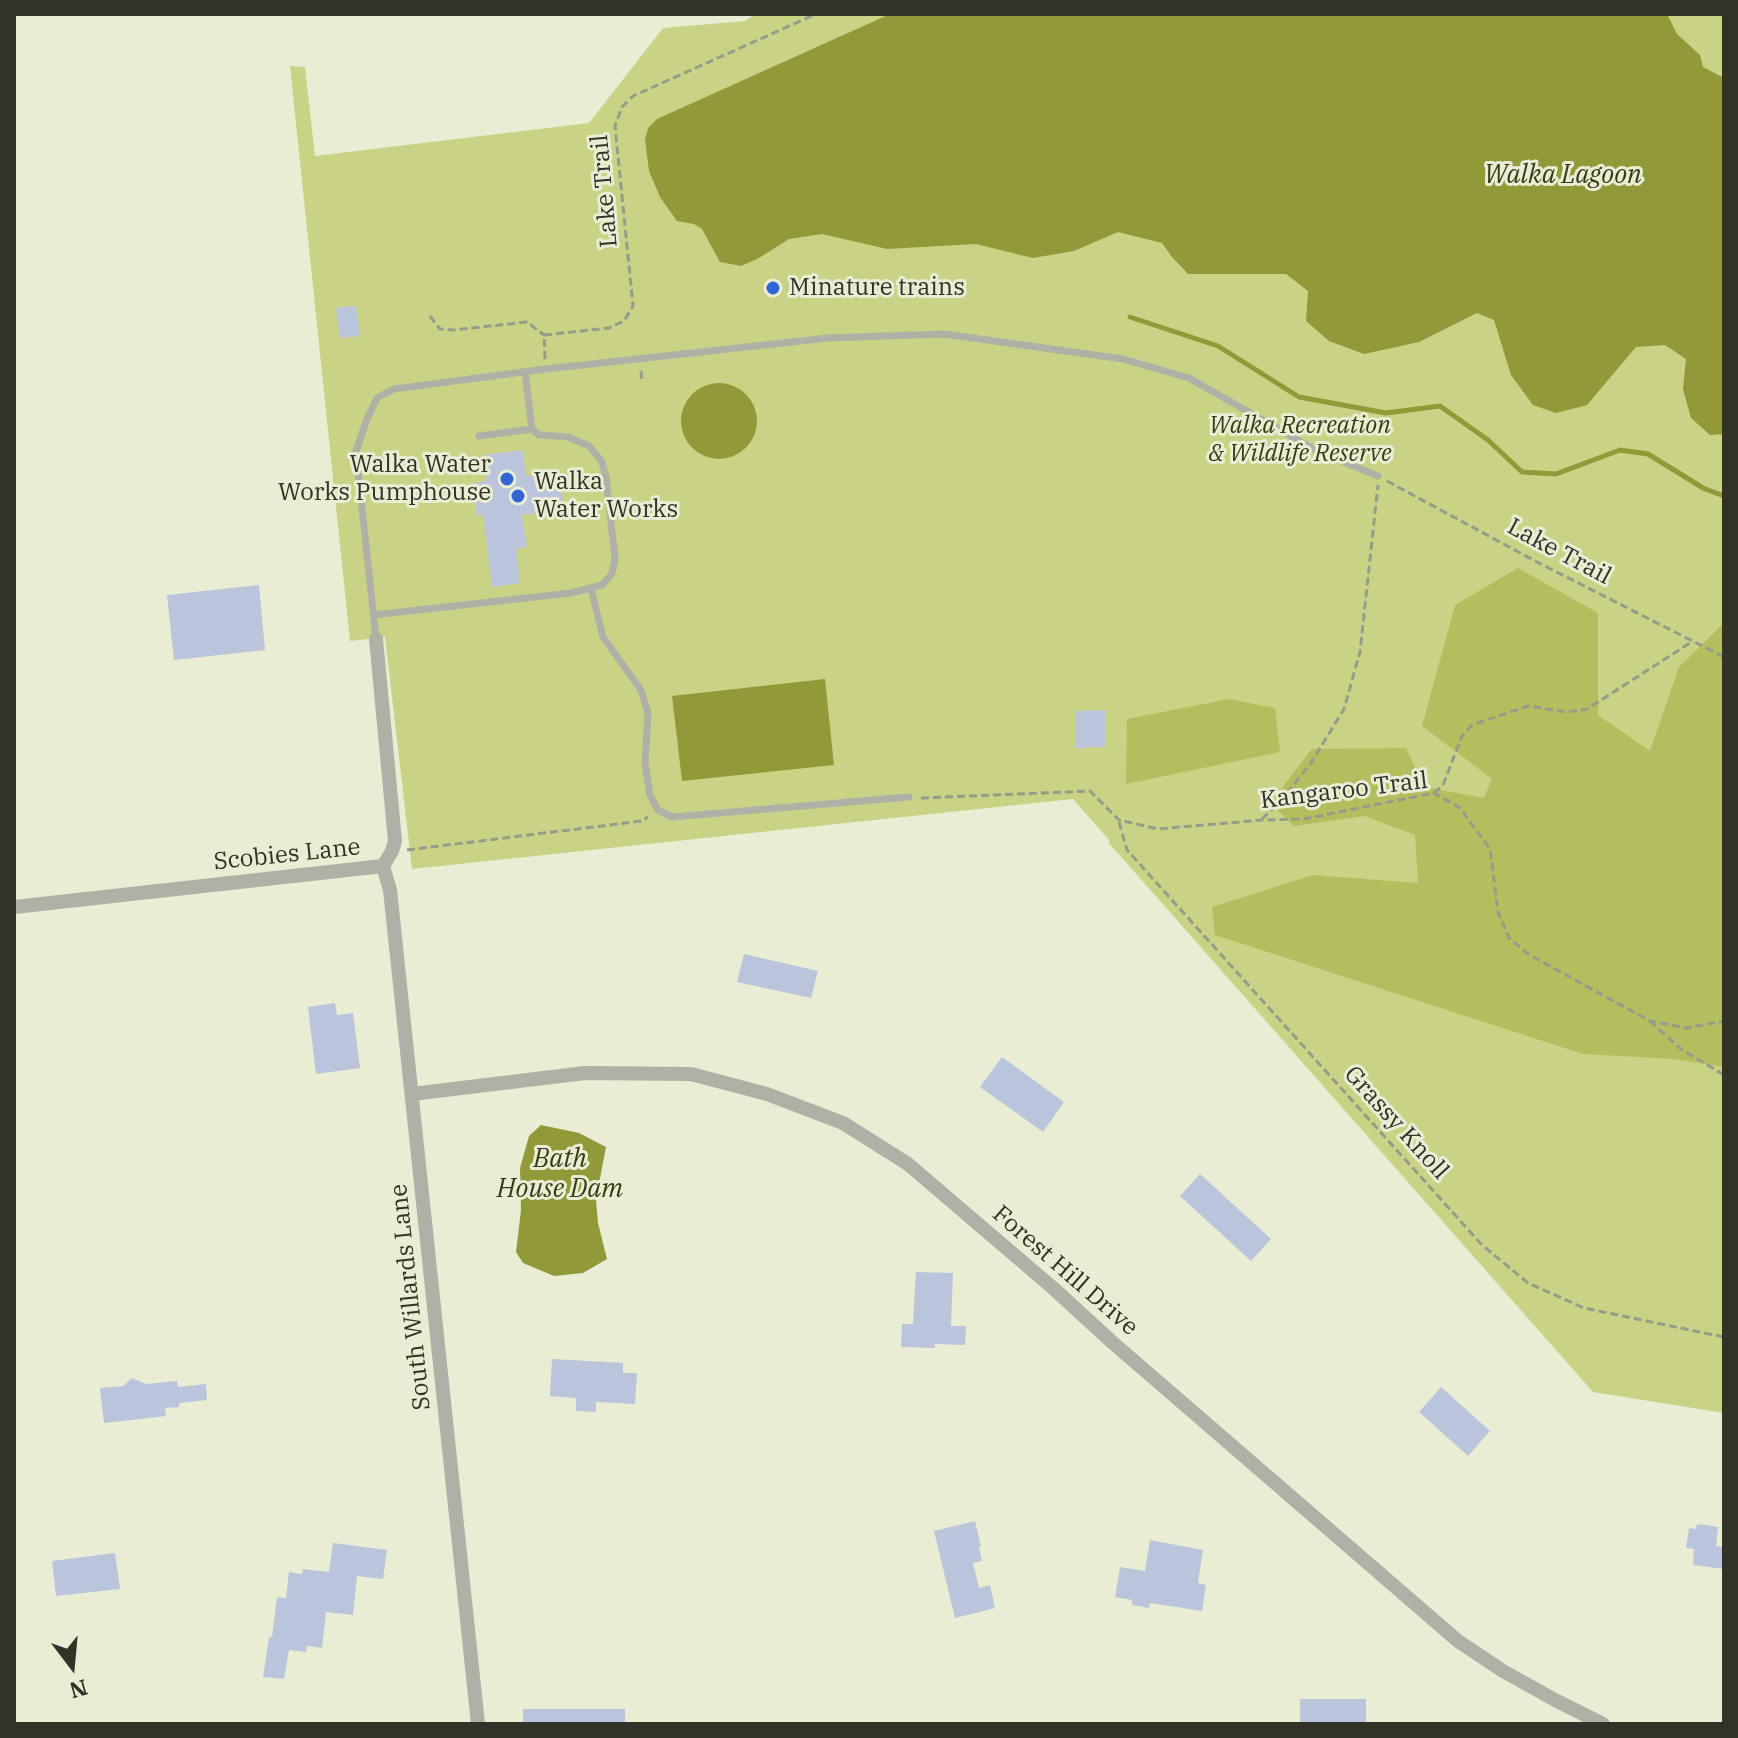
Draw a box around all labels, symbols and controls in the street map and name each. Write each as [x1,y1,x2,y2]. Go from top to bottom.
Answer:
street label: Lake Trail [586,133,624,249]
water label: Walka Lagoon [1484,159,1642,191]
place label: Minature trains [789,274,965,302]
marker: Minature trains [764,279,782,297]
park label: Walka Recreation & Wildlife Reserve [1208,412,1392,468]
place label: Walka Water Works Pumphouse [278,451,491,507]
place label: Walka Water Works [534,468,678,524]
marker: Walka Water Works Pumphouse [498,470,516,488]
marker: Walka Water Works [509,487,527,505]
street label: Lake Trail [1502,513,1616,591]
street label: Kangaroo Trail [1259,766,1429,816]
street label: Scobies Lane [212,833,362,877]
street label: Grassy Knoll [1338,1060,1454,1186]
water label: Bath House Dam [497,1143,623,1204]
street label: South Willards Lane [385,1182,437,1412]
street label: Forest Hill Drive [986,1200,1144,1342]
north arrow [32,1626,112,1706]
text: N [66,1673,91,1706]

